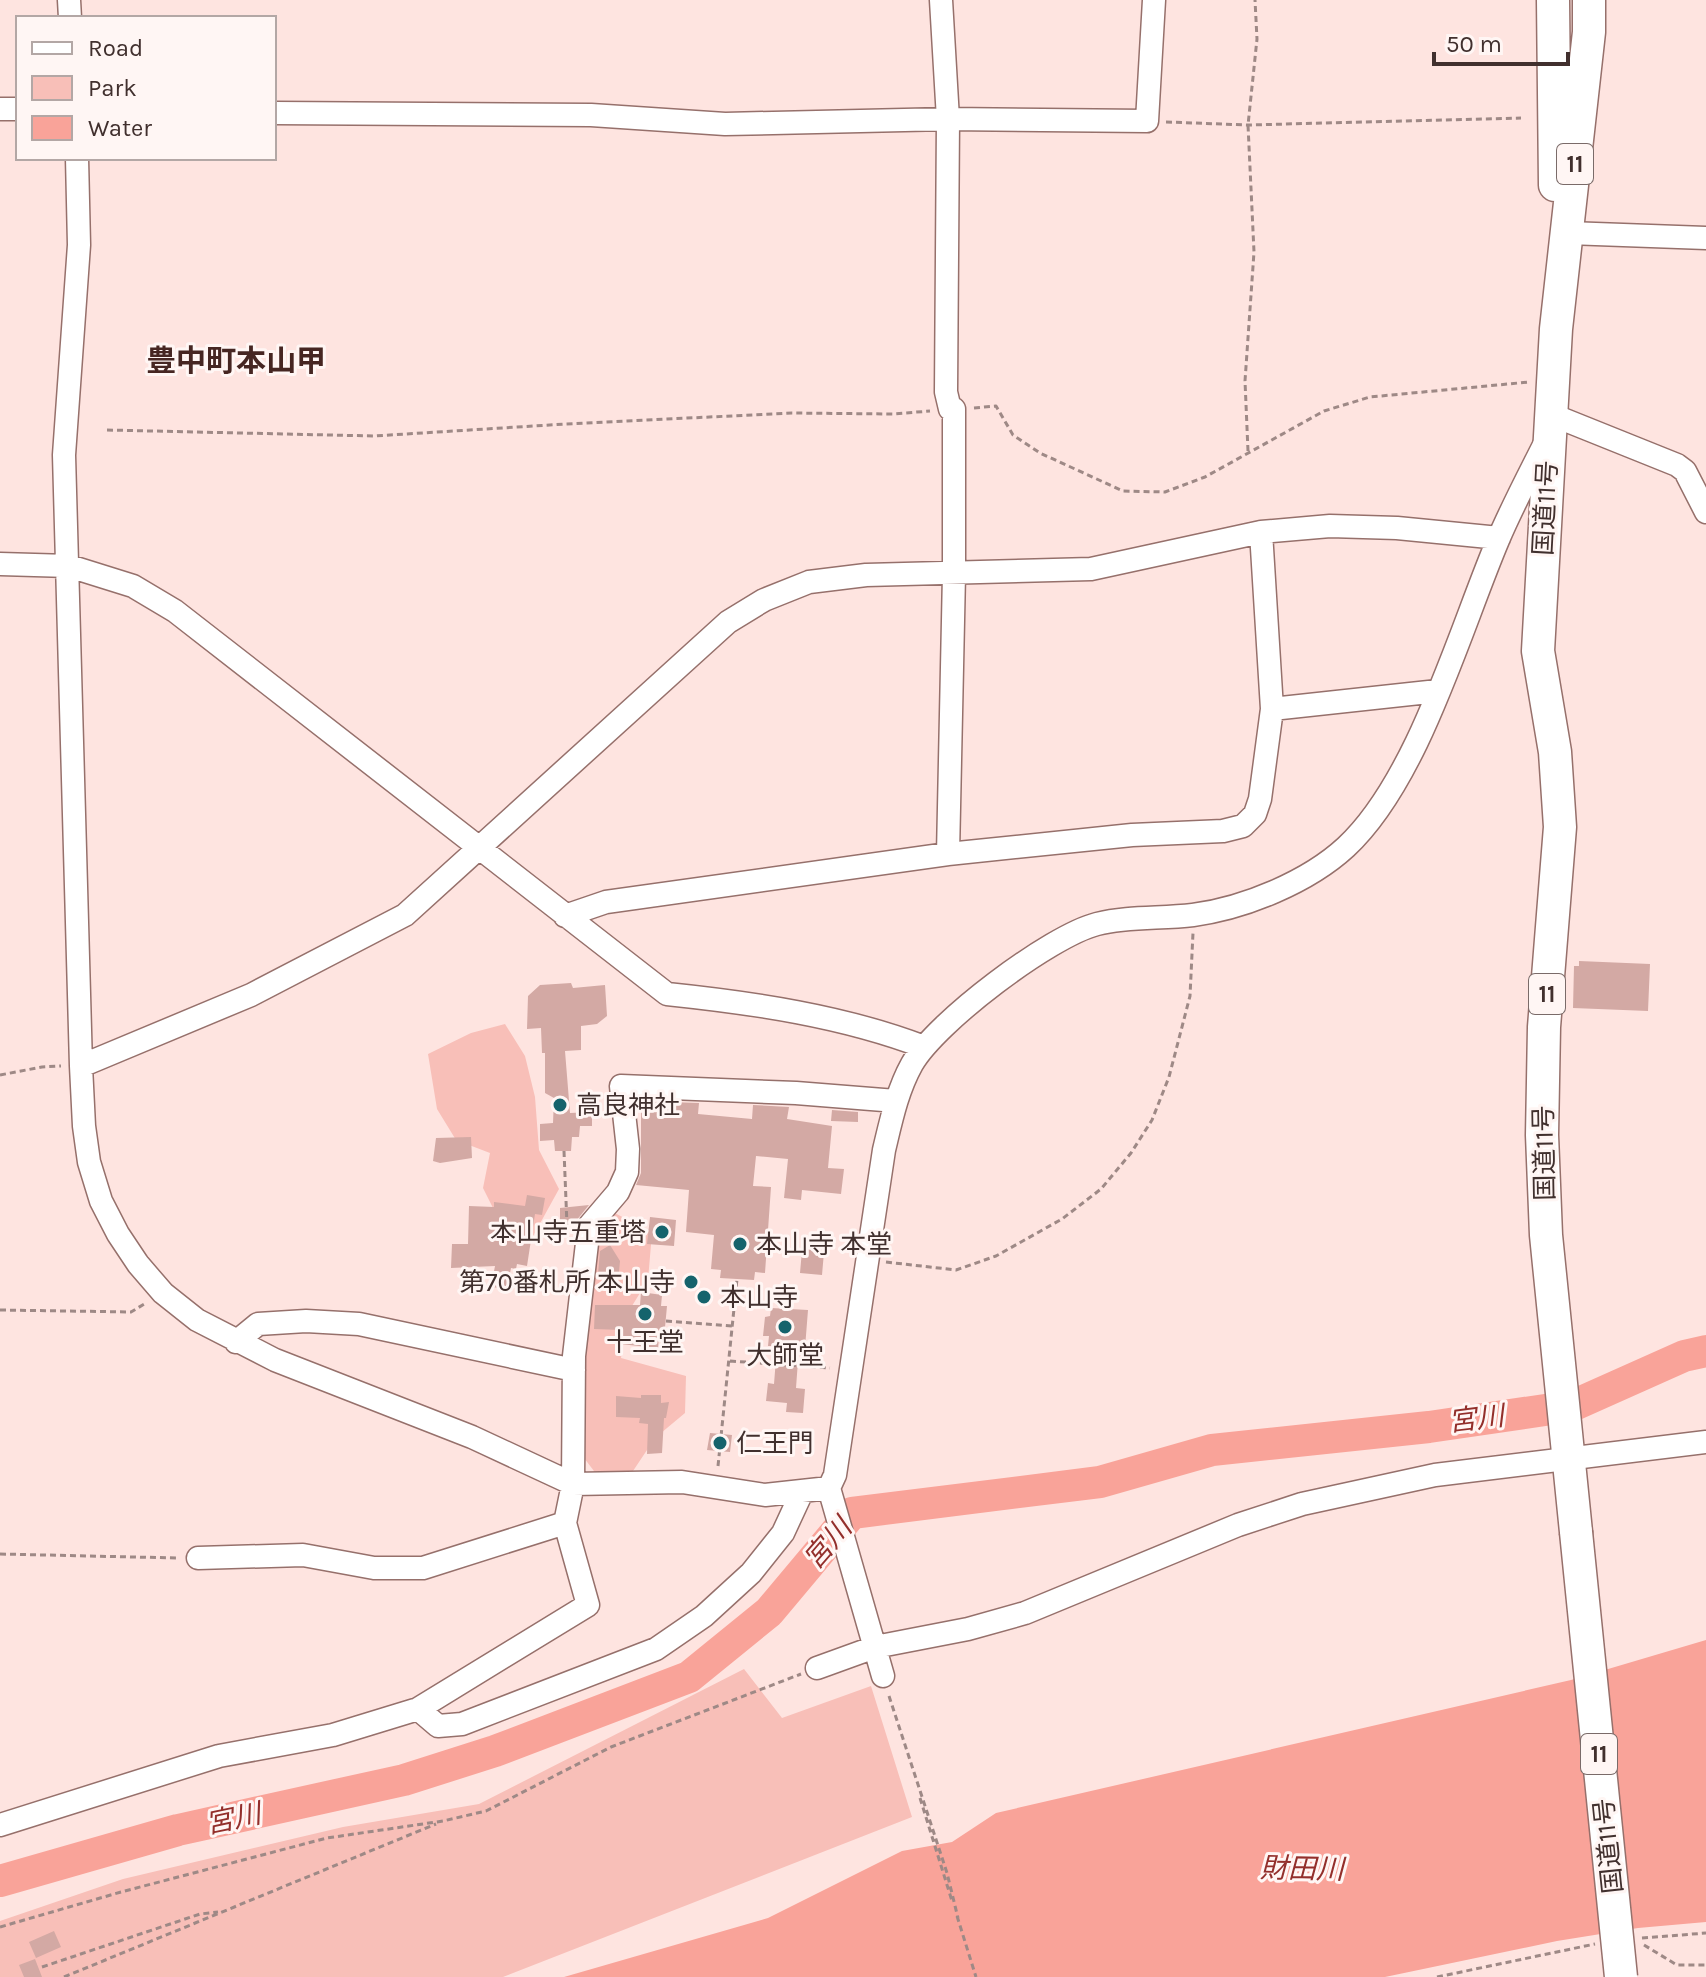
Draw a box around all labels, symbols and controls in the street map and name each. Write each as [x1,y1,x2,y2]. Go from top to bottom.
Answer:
legend [16,16,276,160]
scale bar [1434,16,1568,66]
text: 50 m [1446,30,1502,58]
text: Road [88,34,143,62]
text: Park [88,74,137,102]
text: Water [88,114,152,142]
road number: 11 [1557,144,1593,184]
district label: 豊中町本山甲 [146,343,326,379]
street label: 国道11号 [1528,460,1563,556]
road number: 11 [1529,974,1565,1014]
place label: 高良神社 [576,1090,680,1121]
marker: 高良神社 [551,1096,569,1114]
street label: 国道11号 [1528,1105,1561,1201]
place label: 本山寺五重塔 [490,1217,646,1248]
marker: 本山寺五重塔 [653,1223,671,1241]
place label: 本山寺 本堂 [756,1229,892,1260]
marker: 本山寺 本堂 [731,1235,749,1253]
place label: 第70番札所 本山寺 [459,1267,675,1298]
marker: 第70番札所 本山寺 [682,1273,700,1291]
place label: 本山寺 [720,1282,798,1313]
marker: 本山寺 [695,1288,713,1306]
marker: 十王堂 [636,1305,654,1323]
marker: 大師堂 [776,1318,794,1336]
place label: 十王堂 [606,1327,684,1358]
place label: 大師堂 [746,1340,824,1371]
water label: 宮川 [1446,1398,1509,1438]
place label: 仁王門 [736,1428,814,1459]
marker: 仁王門 [711,1434,729,1452]
water label: 宮川 [797,1509,860,1575]
road number: 11 [1581,1734,1617,1774]
water label: 宮川 [202,1796,267,1840]
street label: 国道11号 [1588,1797,1629,1895]
water label: 財田川 [1260,1851,1347,1886]

